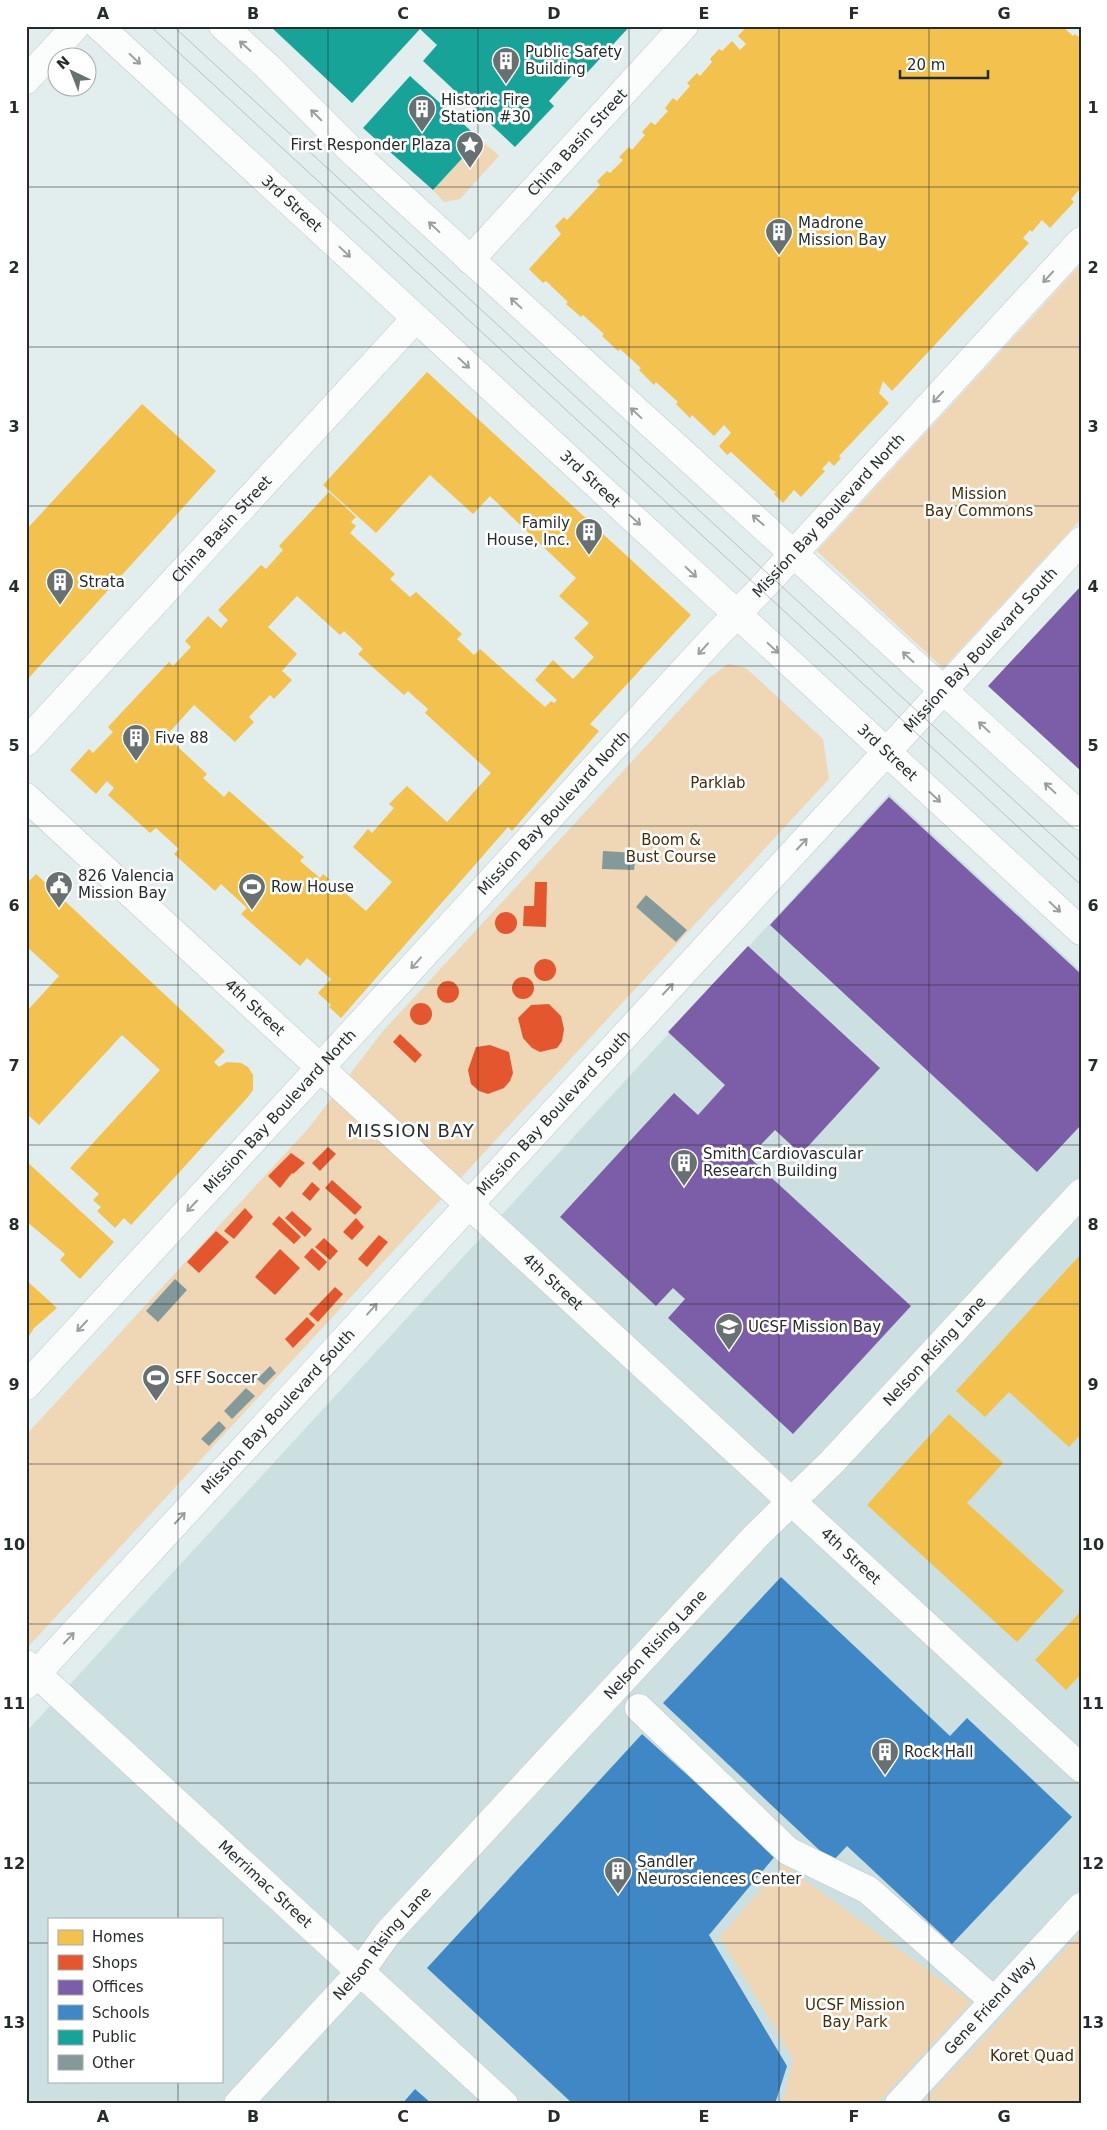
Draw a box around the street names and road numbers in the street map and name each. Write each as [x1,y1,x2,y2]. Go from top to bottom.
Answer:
street label: China Basin Street [524,85,631,200]
street label: 3rd Street [258,171,326,236]
street label: Mission Bay Boulevard North [749,430,908,601]
street label: 3rd Street [556,447,624,511]
street label: China Basin Street [168,472,275,587]
street label: Mission Bay Boulevard South [900,564,1061,736]
street label: 3rd Street [853,720,921,785]
street label: Mission Bay Boulevard North [474,727,633,899]
street label: 4th Street [221,975,289,1040]
street label: Mission Bay Boulevard North [200,1026,360,1197]
street label: Mission Bay Boulevard South [473,1027,634,1199]
street label: 4th Street [519,1250,587,1314]
street label: Nelson Rising Lane [879,1293,990,1410]
street label: Mission Bay Boulevard South [198,1325,359,1498]
street label: 4th Street [817,1524,885,1588]
street label: Nelson Rising Lane [600,1586,710,1703]
street label: Merrimac Street [215,1837,316,1932]
street label: Nelson Rising Lane [330,1883,435,2004]
street label: Gene Friend Way [940,1953,1040,2058]

